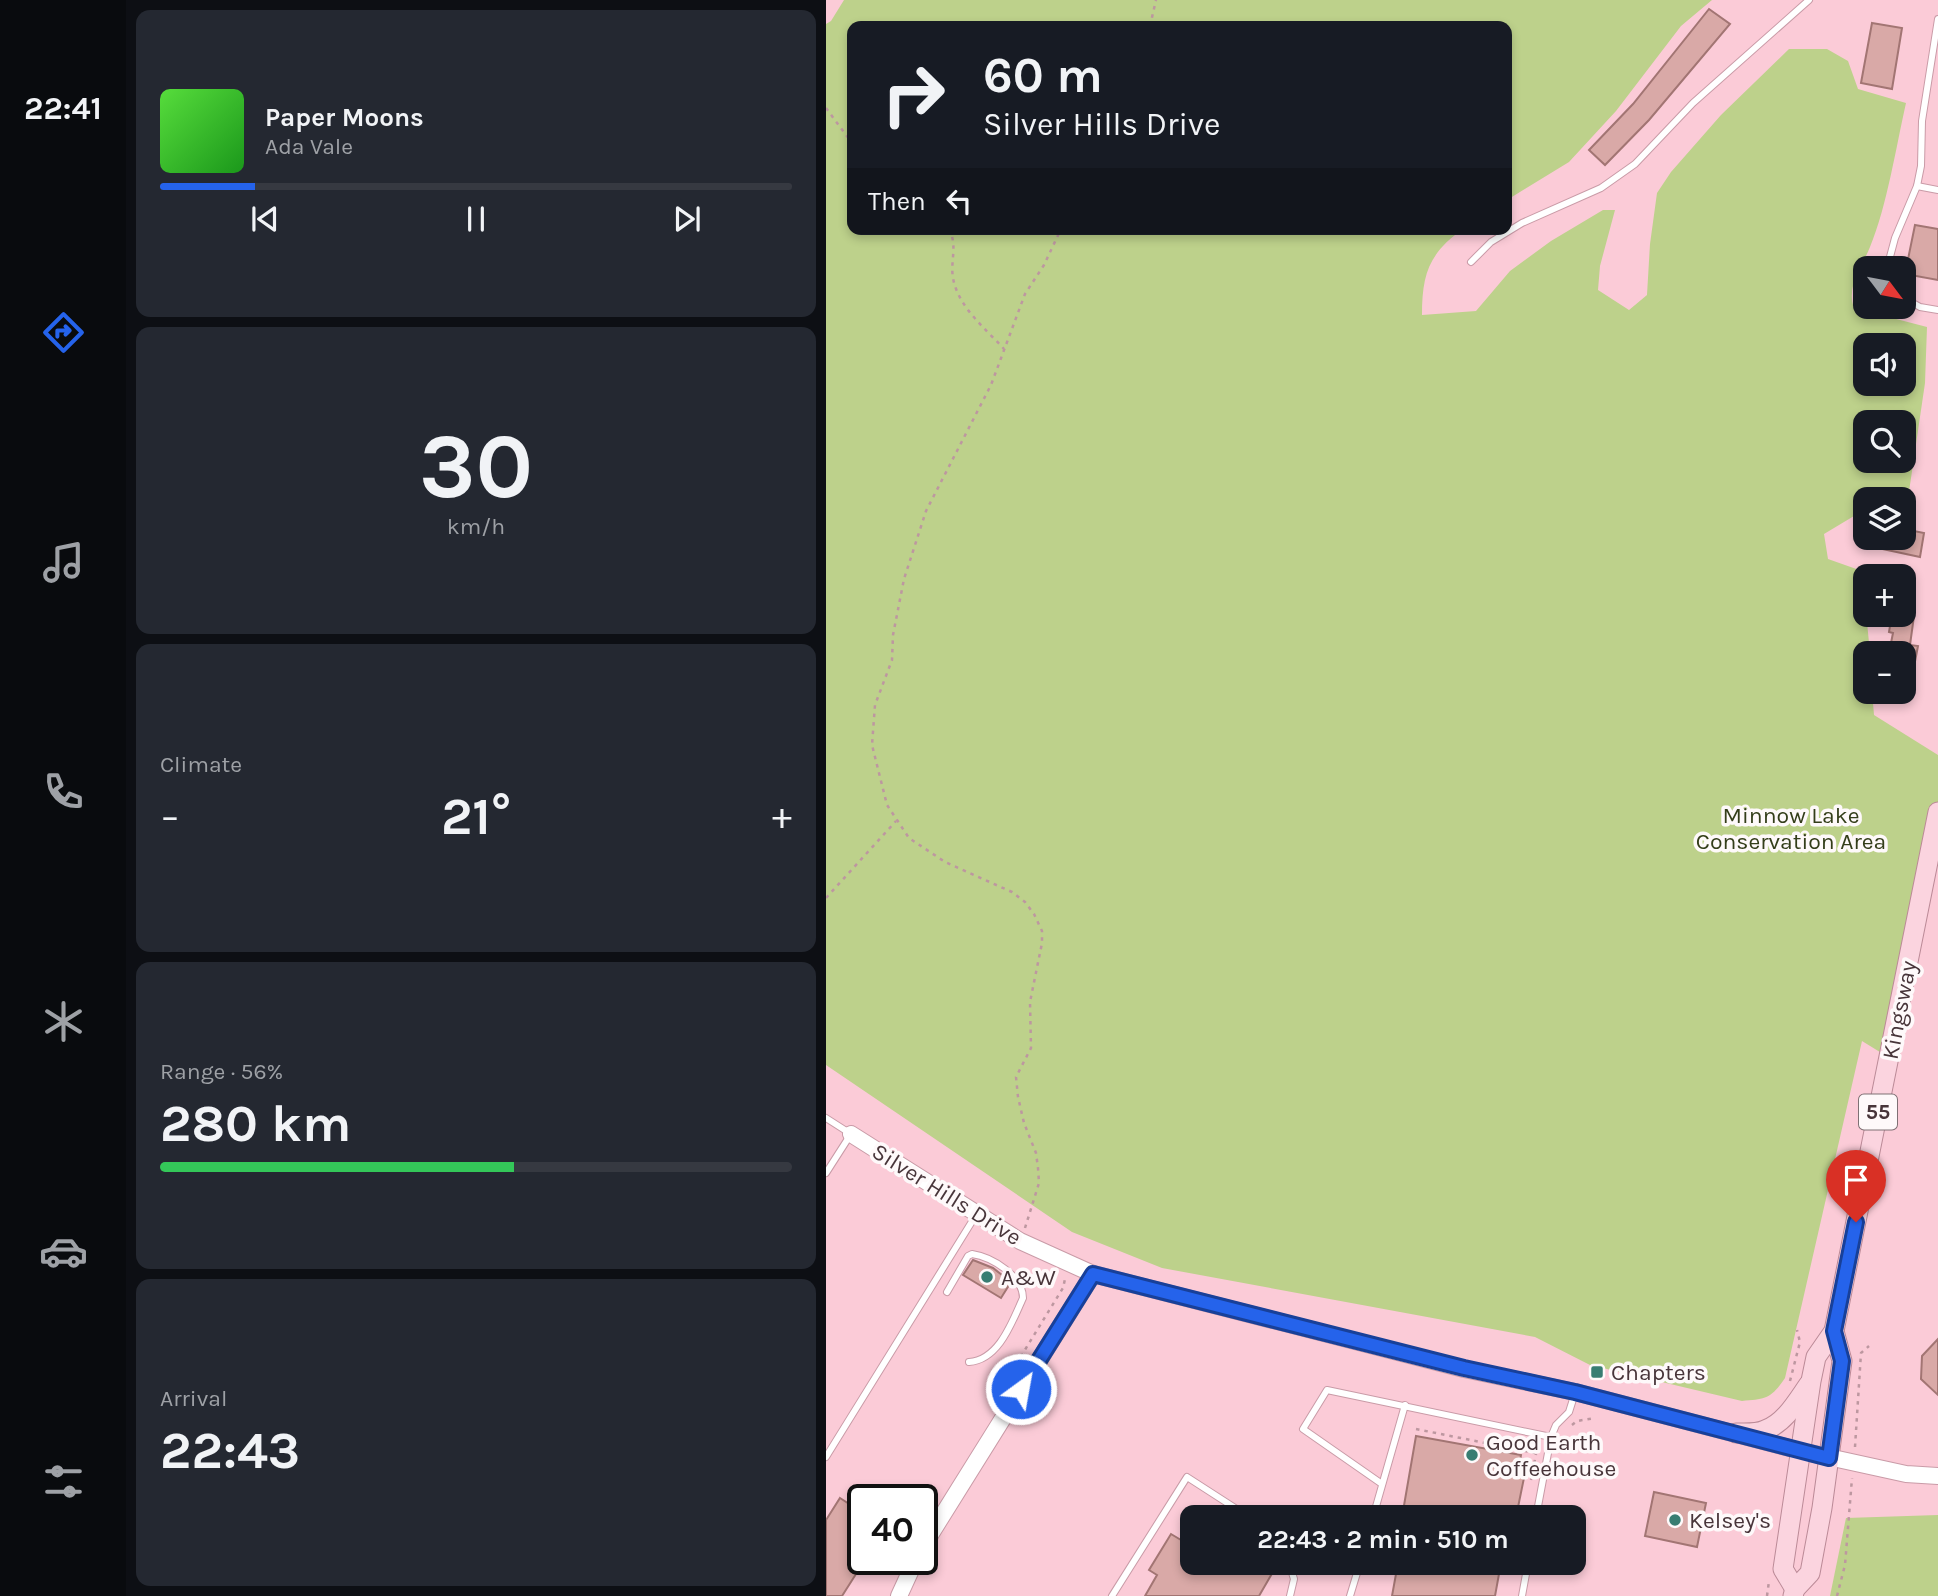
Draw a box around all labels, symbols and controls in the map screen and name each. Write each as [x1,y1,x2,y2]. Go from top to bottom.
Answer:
text: 60 m [983,47,1103,104]
icon: right [868,49,959,140]
text: 22:41 [24,90,102,127]
text: Paper Moons [265,102,424,133]
text: Silver Hills Drive [983,106,1221,143]
text: Ada Vale [265,133,353,160]
icon: left [940,182,978,220]
text: Then [868,186,926,217]
icon: previous [246,200,284,238]
icon: pause [457,200,495,238]
icon: next [668,200,706,238]
north arrow [1853,256,1916,318]
map controls [1853,256,1916,704]
icon: directions [39,308,88,357]
button: sound [1853,333,1916,396]
button: search [1853,410,1916,473]
text: 30 [419,414,533,520]
button: layers [1853,487,1916,550]
text: km/h [447,513,505,540]
icon: music [39,538,88,587]
button: + [1853,564,1916,627]
button: − [1853,641,1916,704]
text: Climate [160,751,242,778]
icon: phone [39,767,88,816]
text: 21° [441,786,511,847]
text: − [160,794,180,839]
text: + [772,794,792,839]
park label: Minnow Lake Conservation Area [1696,802,1886,855]
street label: Kingsway [1877,958,1922,1062]
icon: climate [39,997,88,1046]
text: Range · 56% [160,1058,283,1085]
text: 280 km [160,1093,351,1154]
road number: 55 [1859,1094,1897,1130]
street label: Silver Hills Drive [867,1138,1026,1251]
pin [1826,1150,1886,1222]
icon: arrive [1837,1161,1875,1199]
icon: car [39,1227,88,1276]
place label: A&W [1001,1264,1056,1291]
marker: A&W [979,1269,995,1285]
position arrow [984,1352,1058,1426]
place label: Chapters [1611,1359,1706,1386]
marker: Chapters [1589,1364,1605,1380]
text: Arrival [160,1385,227,1412]
text: 22:43 [160,1420,300,1481]
place label: Good Earth Coffeehouse [1486,1429,1616,1482]
marker: Good Earth Coffeehouse [1464,1447,1480,1463]
icon: filters [39,1457,88,1506]
speed limit sign: 40 [847,1484,938,1575]
place label: Kelsey's [1689,1507,1771,1534]
marker: Kelsey's [1667,1512,1683,1528]
text: 22:43 · 2 min · 510 m [1257,1524,1509,1555]

